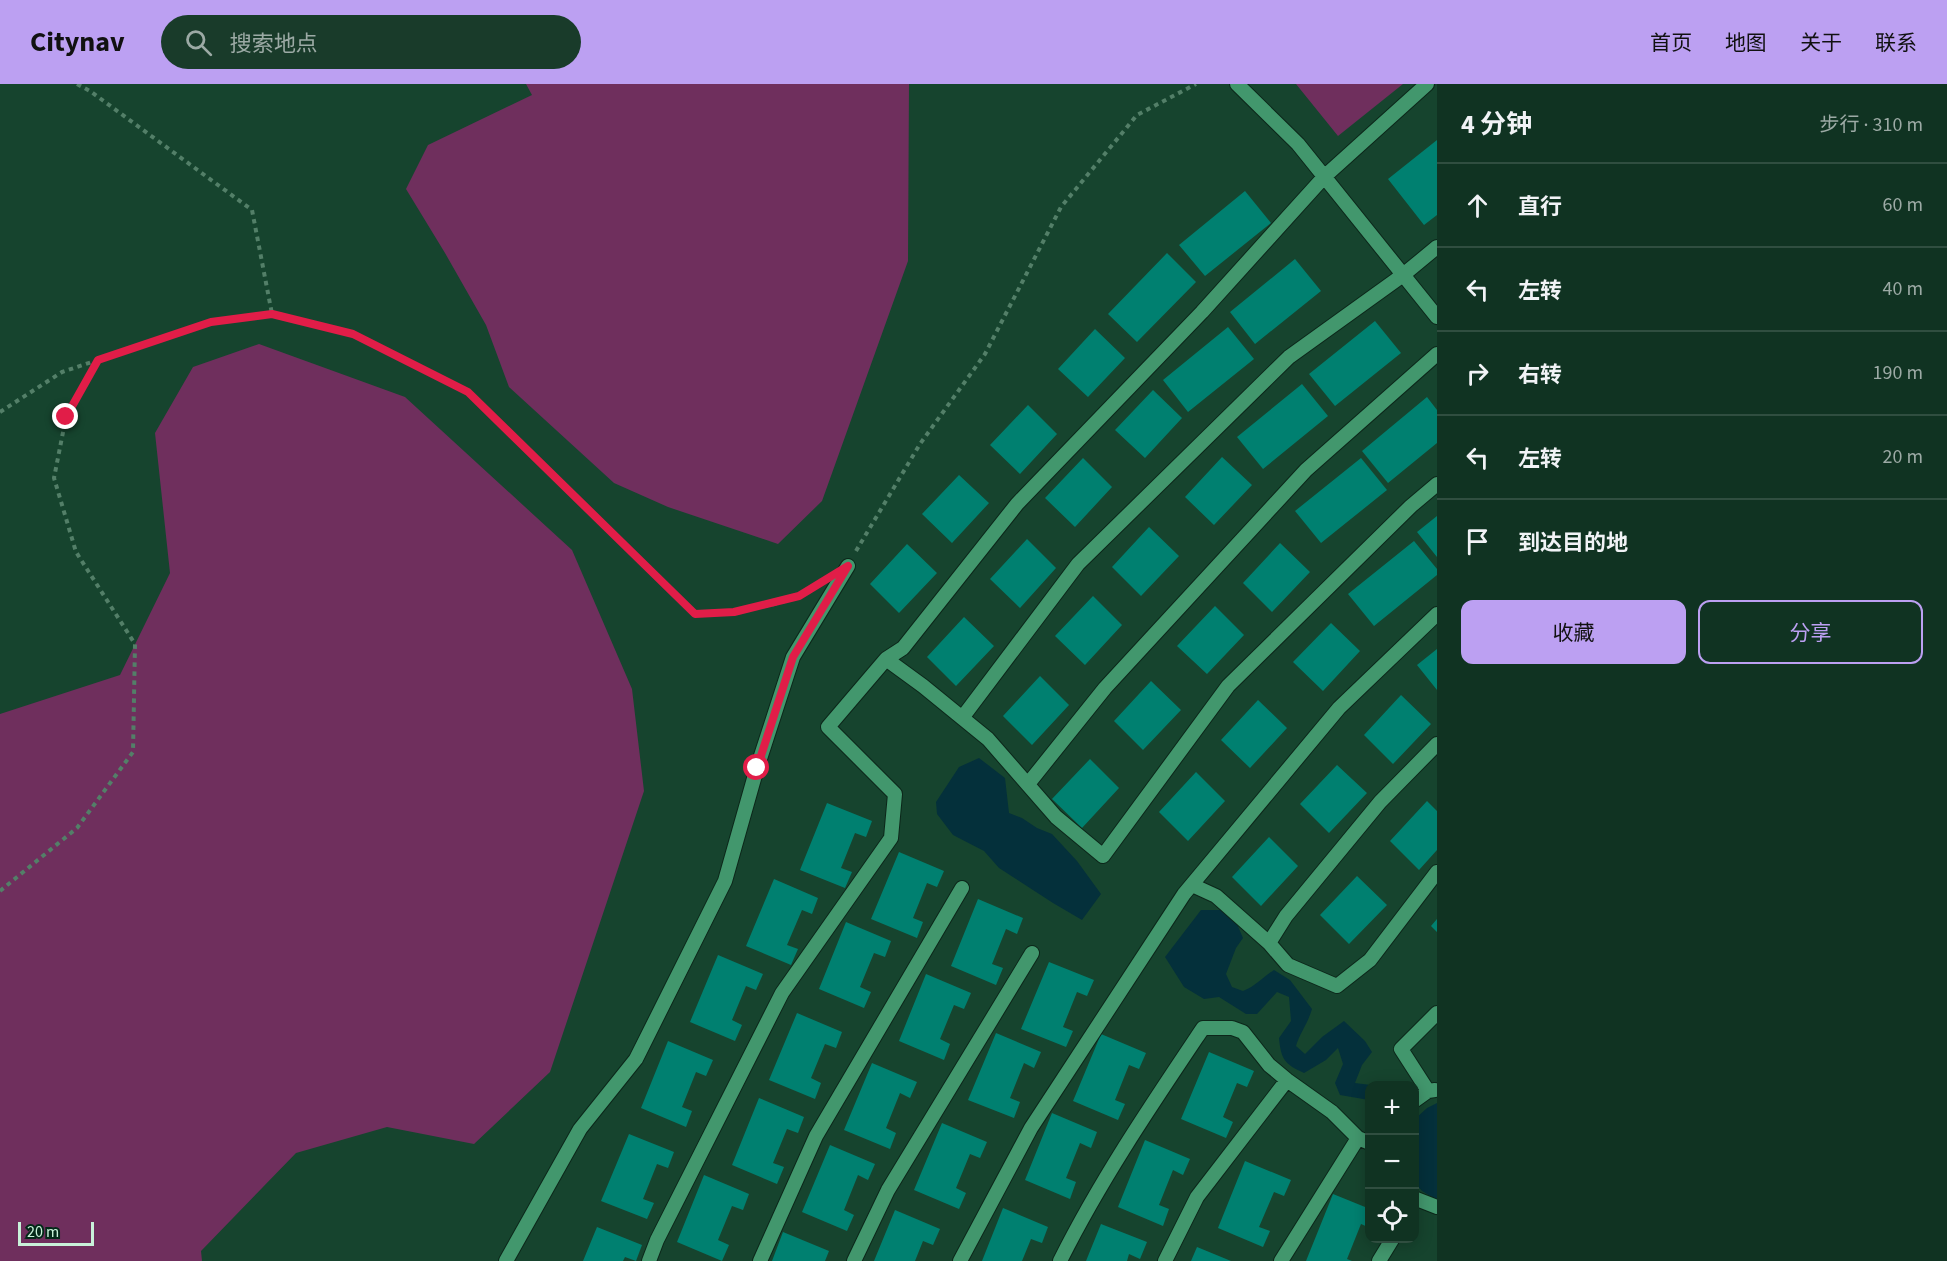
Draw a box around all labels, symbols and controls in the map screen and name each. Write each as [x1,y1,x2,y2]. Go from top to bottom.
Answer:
search box [161,15,581,69]
text: Citynav [30,22,125,62]
icon: search [182,26,215,59]
text: 搜索地点 [230,28,318,60]
text: 首页 [1650,28,1692,58]
text: 地图 [1725,28,1767,58]
text: 关于 [1800,28,1842,58]
text: 联系 [1875,28,1917,58]
text: 4 分钟 [1461,106,1532,143]
text: 步行 · 310 m [1820,111,1923,139]
icon: ahead [1461,189,1494,222]
text: 直行 [1518,191,1562,223]
text: 60 m [1883,191,1923,219]
icon: left [1461,273,1494,306]
text: 左转 [1518,275,1562,307]
text: 40 m [1883,275,1923,303]
icon: right [1461,357,1494,390]
text: 右转 [1518,359,1562,391]
text: 190 m [1873,359,1923,387]
route end [52,403,78,429]
icon: left [1461,441,1494,474]
text: 左转 [1518,443,1562,475]
text: 20 m [1883,443,1923,471]
icon: arrive [1461,525,1494,558]
text: 到达目的地 [1518,527,1628,559]
button: 收藏 [1461,600,1686,664]
button: 分享 [1698,600,1923,664]
route start [743,754,769,780]
map controls [1365,1081,1419,1243]
button: + [1365,1081,1419,1135]
button: − [1365,1135,1419,1189]
button: locate [1365,1189,1419,1243]
scale bar [18,1219,94,1246]
text: 20 m [27,1221,59,1243]

